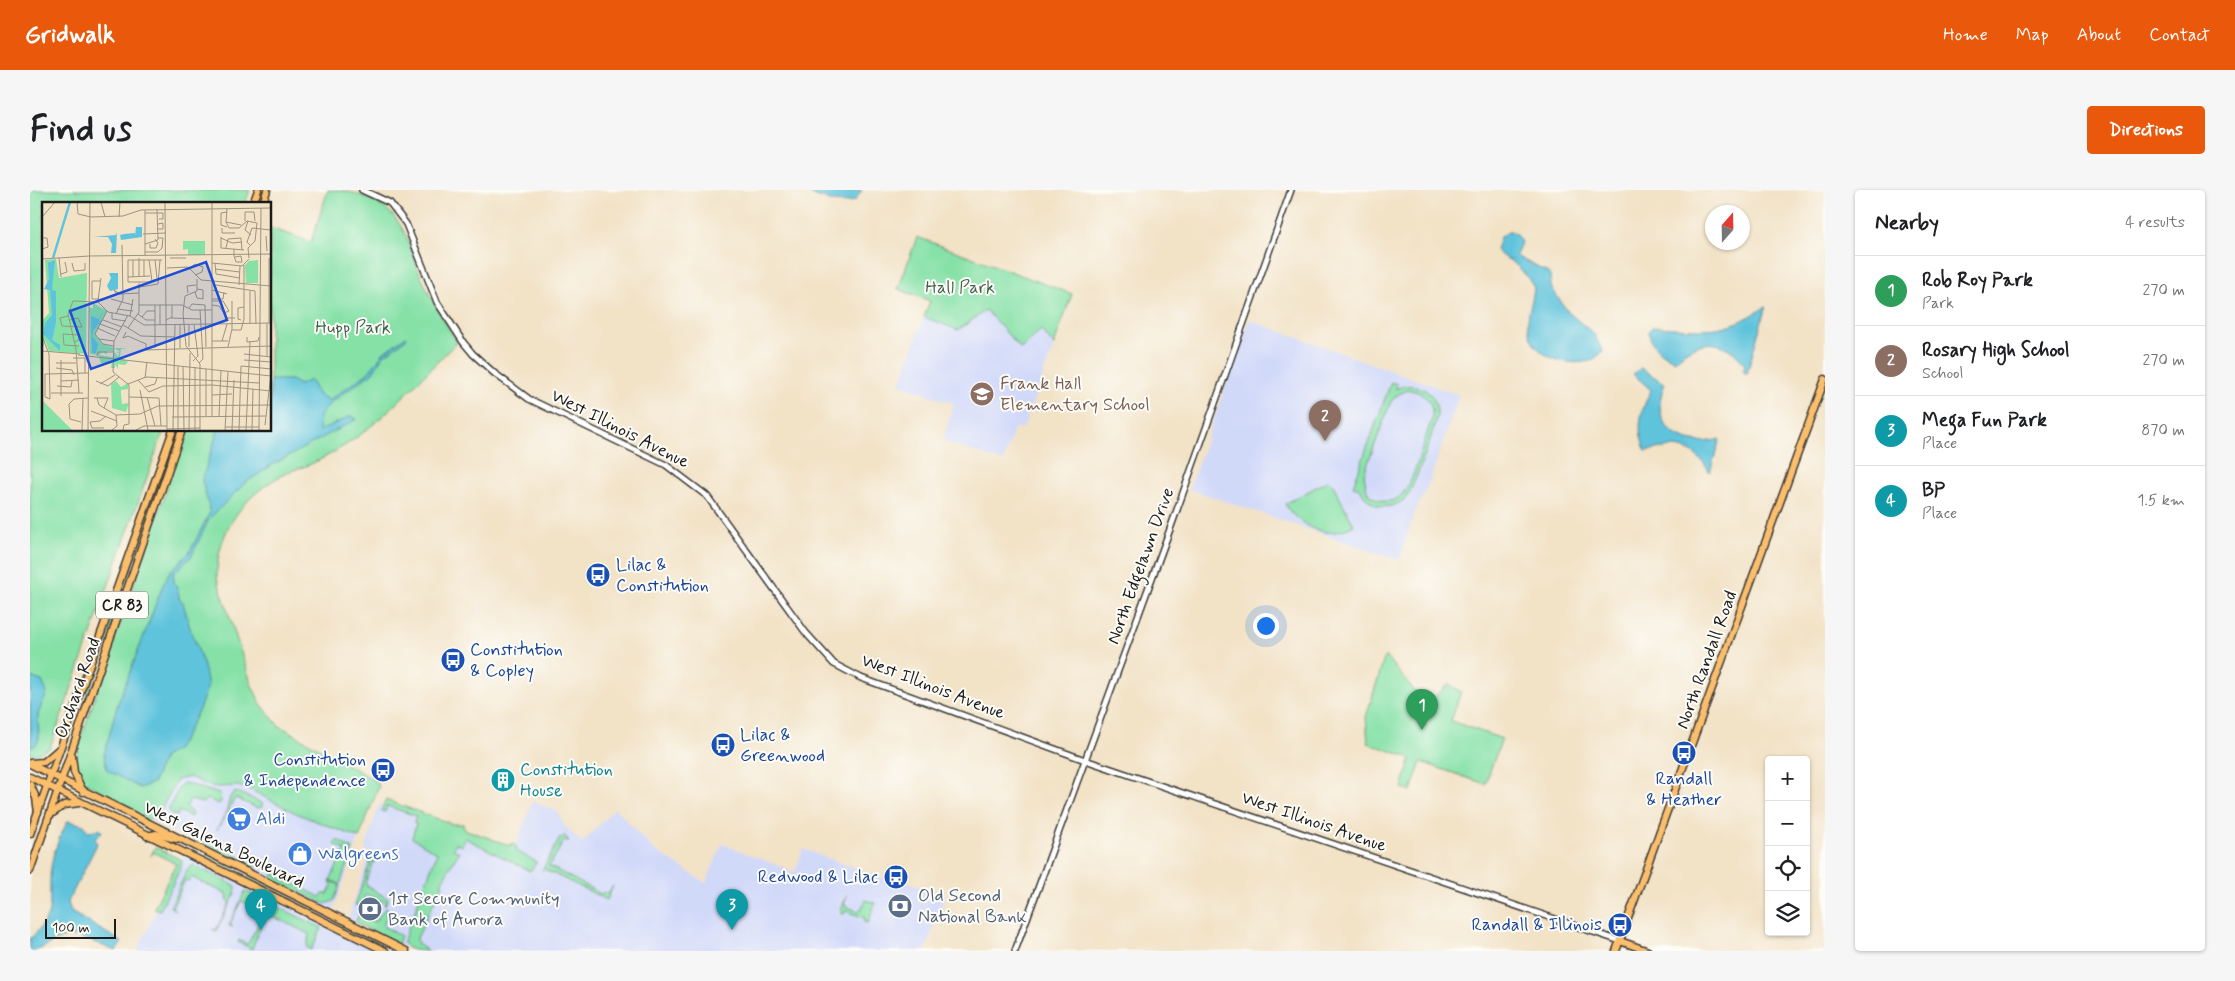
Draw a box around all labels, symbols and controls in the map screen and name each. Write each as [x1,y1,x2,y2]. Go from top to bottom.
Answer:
text: Gridwalk [25,20,115,51]
text: Home [1943,23,1988,47]
text: Map [2016,23,2049,47]
text: About [2077,23,2121,47]
text: Contact [2149,23,2210,47]
button: Directions [2087,106,2205,154]
text: Find us [30,107,132,153]
inset map [42,202,271,431]
north arrow [1705,205,1750,250]
text: Nearby [1875,209,1939,237]
text: 4 results [2125,212,2185,233]
text: Rob Roy Park [1922,268,2033,293]
park label: Hall Park [925,276,995,300]
text: 1 [1887,280,1895,301]
text: 270 m [2142,280,2185,301]
text: Park [1922,293,1954,314]
park label: Hupp Park [315,316,391,340]
text: Rosary High School [1922,338,2069,363]
text: 2 [1887,350,1895,371]
text: 270 m [2142,350,2185,371]
text: School [1922,363,1963,384]
place label: Frank Hall Elementary School [1000,372,1150,417]
school or university icon: Frank Hall Elementary School [969,381,995,407]
street label: West Illinois Avenue [547,384,693,474]
pin: 2 [1309,400,1341,441]
text: Mega Fun Park [1922,408,2047,433]
text: 3 [1887,420,1895,441]
text: 870 m [2141,420,2185,441]
text: Place [1922,433,1957,454]
text: BP [1922,478,1945,503]
street label: North Edgelawn Drive [1102,484,1182,648]
text: 4 [1886,490,1896,511]
text: 1.5 km [2137,490,2185,511]
text: Place [1922,503,1957,524]
place label: Lilac & Constitution [616,553,709,598]
bus stop icon: Lilac & Constitution [585,562,611,588]
street label: North Randall Road [1671,588,1743,732]
road number: CR 83 [96,592,148,618]
your location [1253,613,1279,639]
street label: Orchard Road [50,634,106,742]
place label: Constitution & Copley [470,638,563,683]
bus stop icon: Constitution & Copley [440,647,466,673]
street label: West Illinois Avenue [858,649,1008,725]
pin: 1 [1406,689,1438,730]
place label: Lilac & Greenwood [740,723,825,768]
bus stop icon: Lilac & Greenwood [710,732,736,758]
bus stop icon: Randall & Heather [1671,740,1697,766]
place label: Constitution & Independence [244,748,366,793]
map controls [1765,756,1810,936]
button: + [1765,756,1810,801]
bus stop icon: Constitution & Independence [370,757,396,783]
place label: Constitution House [520,758,613,803]
building icon: Constitution House [490,767,516,793]
place label: Randall & Heather [1646,767,1722,812]
street label: West Illinois Avenue [1238,786,1390,858]
street label: West Galena Boulevard [140,796,308,894]
button: − [1765,801,1810,846]
supermarket icon: Aldi [226,806,252,832]
place label: Aldi [256,807,285,831]
shop icon: Walgreens [287,841,313,867]
place label: Walgreens [318,842,399,867]
button: locate [1765,846,1810,891]
bus stop icon: Redwood & Lilac [883,864,909,890]
place label: Redwood & Lilac [758,865,878,889]
place label: Old Second National Bank [918,884,1027,929]
place label: 1st Secure Community Bank of Aurora [388,887,560,932]
pin: 4 [245,889,277,930]
pin: 3 [716,889,748,930]
button: layers [1765,891,1810,936]
bank icon: Old Second National Bank [887,893,913,919]
bank icon: 1st Secure Community Bank of Aurora [357,896,383,922]
bus stop icon: Randall & Illinois [1607,912,1633,938]
place label: Randall & Illinois [1472,913,1602,937]
scale bar [45,916,116,939]
text: 100 m [52,919,90,937]

